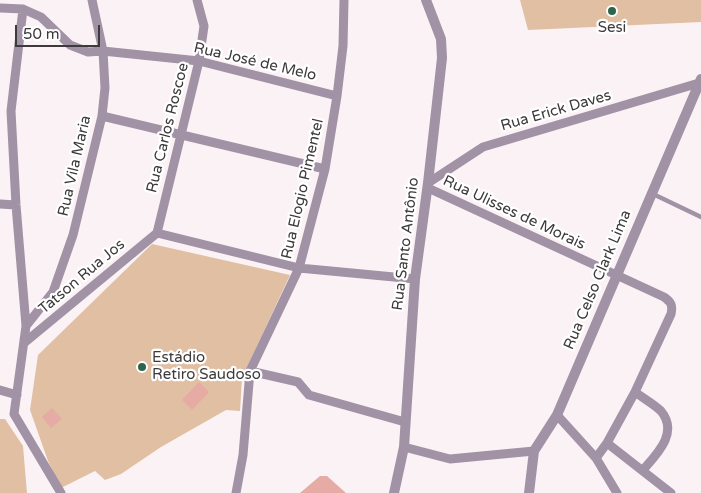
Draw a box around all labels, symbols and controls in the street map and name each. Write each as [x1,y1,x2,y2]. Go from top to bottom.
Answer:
marker: Sesi [606,5,618,17]
scale bar [18,15,102,47]
place label: Sesi [598,19,626,37]
text: 50 m [23,25,60,43]
street label: Rua José de Melo [192,39,318,85]
street label: Rua Carlos Roscoe [143,61,193,195]
street label: Rua Erick Daves [499,87,613,135]
street label: Rua Vila Maria [55,114,95,218]
street label: Rua Elogio Pimentel [278,117,328,261]
street label: Rua Ulisses de Morais [440,172,588,254]
street label: Rua Santo Antônio [389,176,423,312]
street label: Rua Celso Clark Lima [560,208,636,352]
street label: Tatson Rua Jos [35,236,129,318]
place label: Estádio Retiro Saudoso [152,349,261,384]
marker: Estádio Retiro Saudoso [136,361,148,373]

